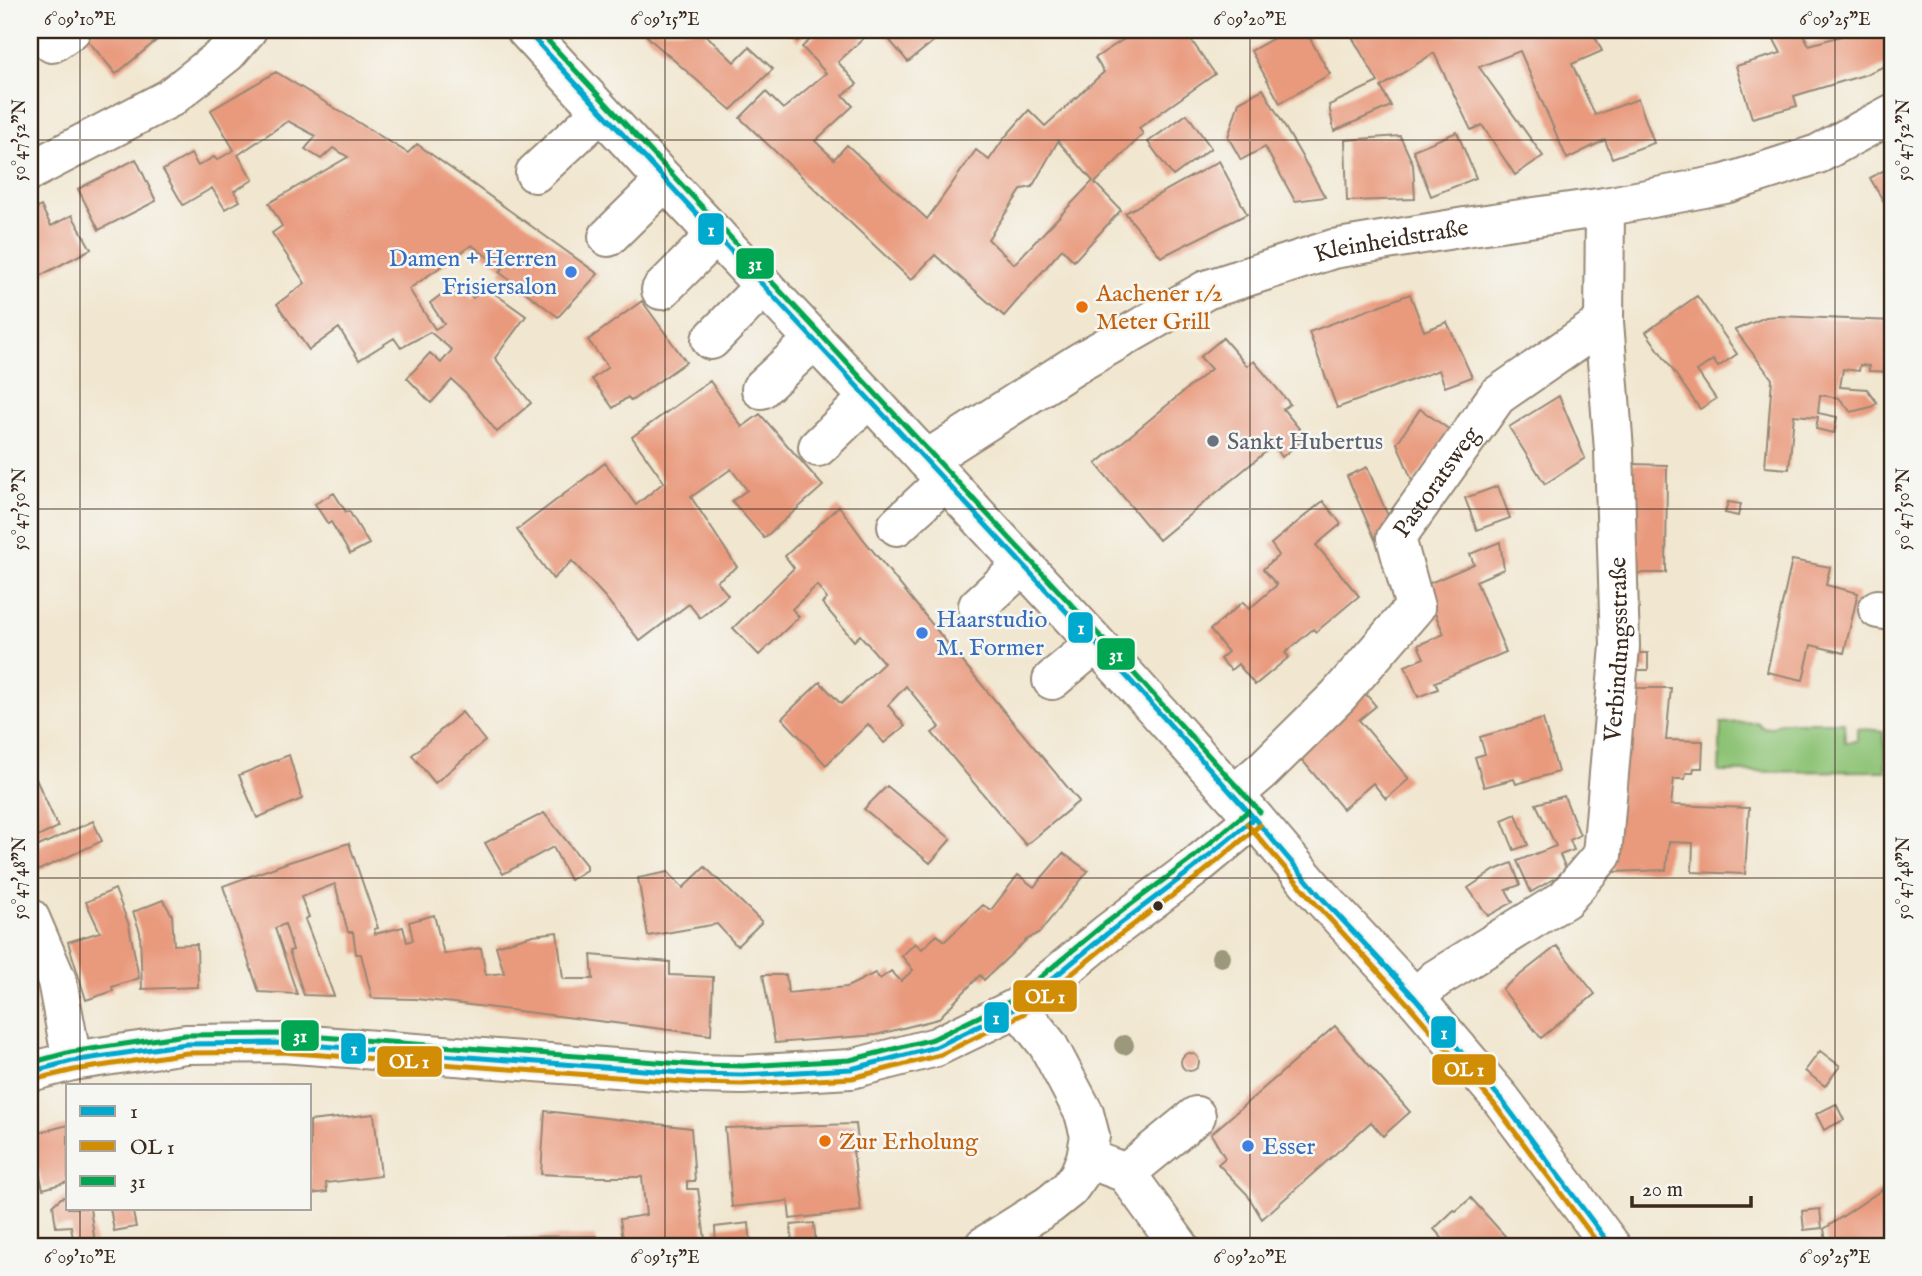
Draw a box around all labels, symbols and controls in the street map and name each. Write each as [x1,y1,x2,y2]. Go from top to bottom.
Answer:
text: 6°09'10"E [44,9,116,32]
text: 6°09'15"E [630,9,700,32]
text: 6°09'20"E [1213,9,1287,32]
text: 6°09'25"E [1799,9,1871,32]
text: 50°47'52"N [9,99,32,181]
text: 50°47'52"N [1893,99,1916,181]
line badge: 1 [697,212,725,246]
street label: Kleinheidstraße [1310,213,1471,271]
text: 1 [707,219,715,243]
place label: Damen + Herren Frisiersalon [388,244,557,303]
line badge: 31 [735,247,775,280]
text: 31 [748,253,762,277]
marker: Damen + Herren Frisiersalon [563,264,579,280]
place label: Aachener 1/2 Meter Grill [1095,279,1223,338]
marker: Aachener 1/2 Meter Grill [1074,299,1090,315]
street label: Pastoratsweg [1387,420,1488,544]
place label: Sankt Hubertus [1227,427,1383,458]
marker: Sankt Hubertus [1205,433,1221,449]
text: 50°47'50"N [9,467,32,550]
text: 50°47'50"N [1893,467,1916,550]
street label: Verbindungsstraße [1598,556,1637,744]
place label: Haarstudio M. Former [936,605,1047,664]
line badge: 1 [1067,611,1094,644]
text: 1 [1077,617,1085,641]
marker: Haarstudio M. Former [914,625,930,641]
line badge: 31 [1096,637,1136,671]
text: 31 [1109,644,1123,668]
text: 50°47'48"N [9,836,32,920]
text: 50°47'48"N [1893,836,1916,920]
unlabelled marker [1151,899,1165,913]
line badge: OL 1 [1012,979,1078,1013]
text: OL 1 [1025,986,1065,1010]
line badge: 1 [983,1001,1010,1034]
text: 1 [992,1007,1000,1031]
line badge: 1 [1430,1015,1457,1049]
line badge: 31 [280,1019,320,1052]
text: 1 [1440,1022,1448,1046]
text: 31 [293,1025,307,1049]
line badge: 1 [340,1032,367,1065]
text: 1 [350,1038,358,1062]
line badge: OL 1 [376,1045,443,1078]
text: OL 1 [389,1051,429,1075]
line badge: OL 1 [1431,1053,1497,1086]
text: OL 1 [1444,1059,1484,1083]
legend [66,1084,312,1210]
text: 1 [130,1099,138,1126]
place label: Zur Erholung [839,1127,979,1158]
place label: Esser [1262,1132,1316,1163]
marker: Zur Erholung [817,1133,833,1149]
text: OL 1 [130,1135,174,1162]
marker: Esser [1240,1138,1256,1154]
scale bar [1632,1164,1750,1208]
text: 31 [130,1169,146,1196]
text: 20 m [1642,1177,1683,1204]
text: 6°09'10"E [44,1247,116,1270]
text: 6°09'15"E [630,1247,700,1270]
text: 6°09'20"E [1213,1247,1287,1270]
text: 6°09'25"E [1799,1247,1871,1270]

